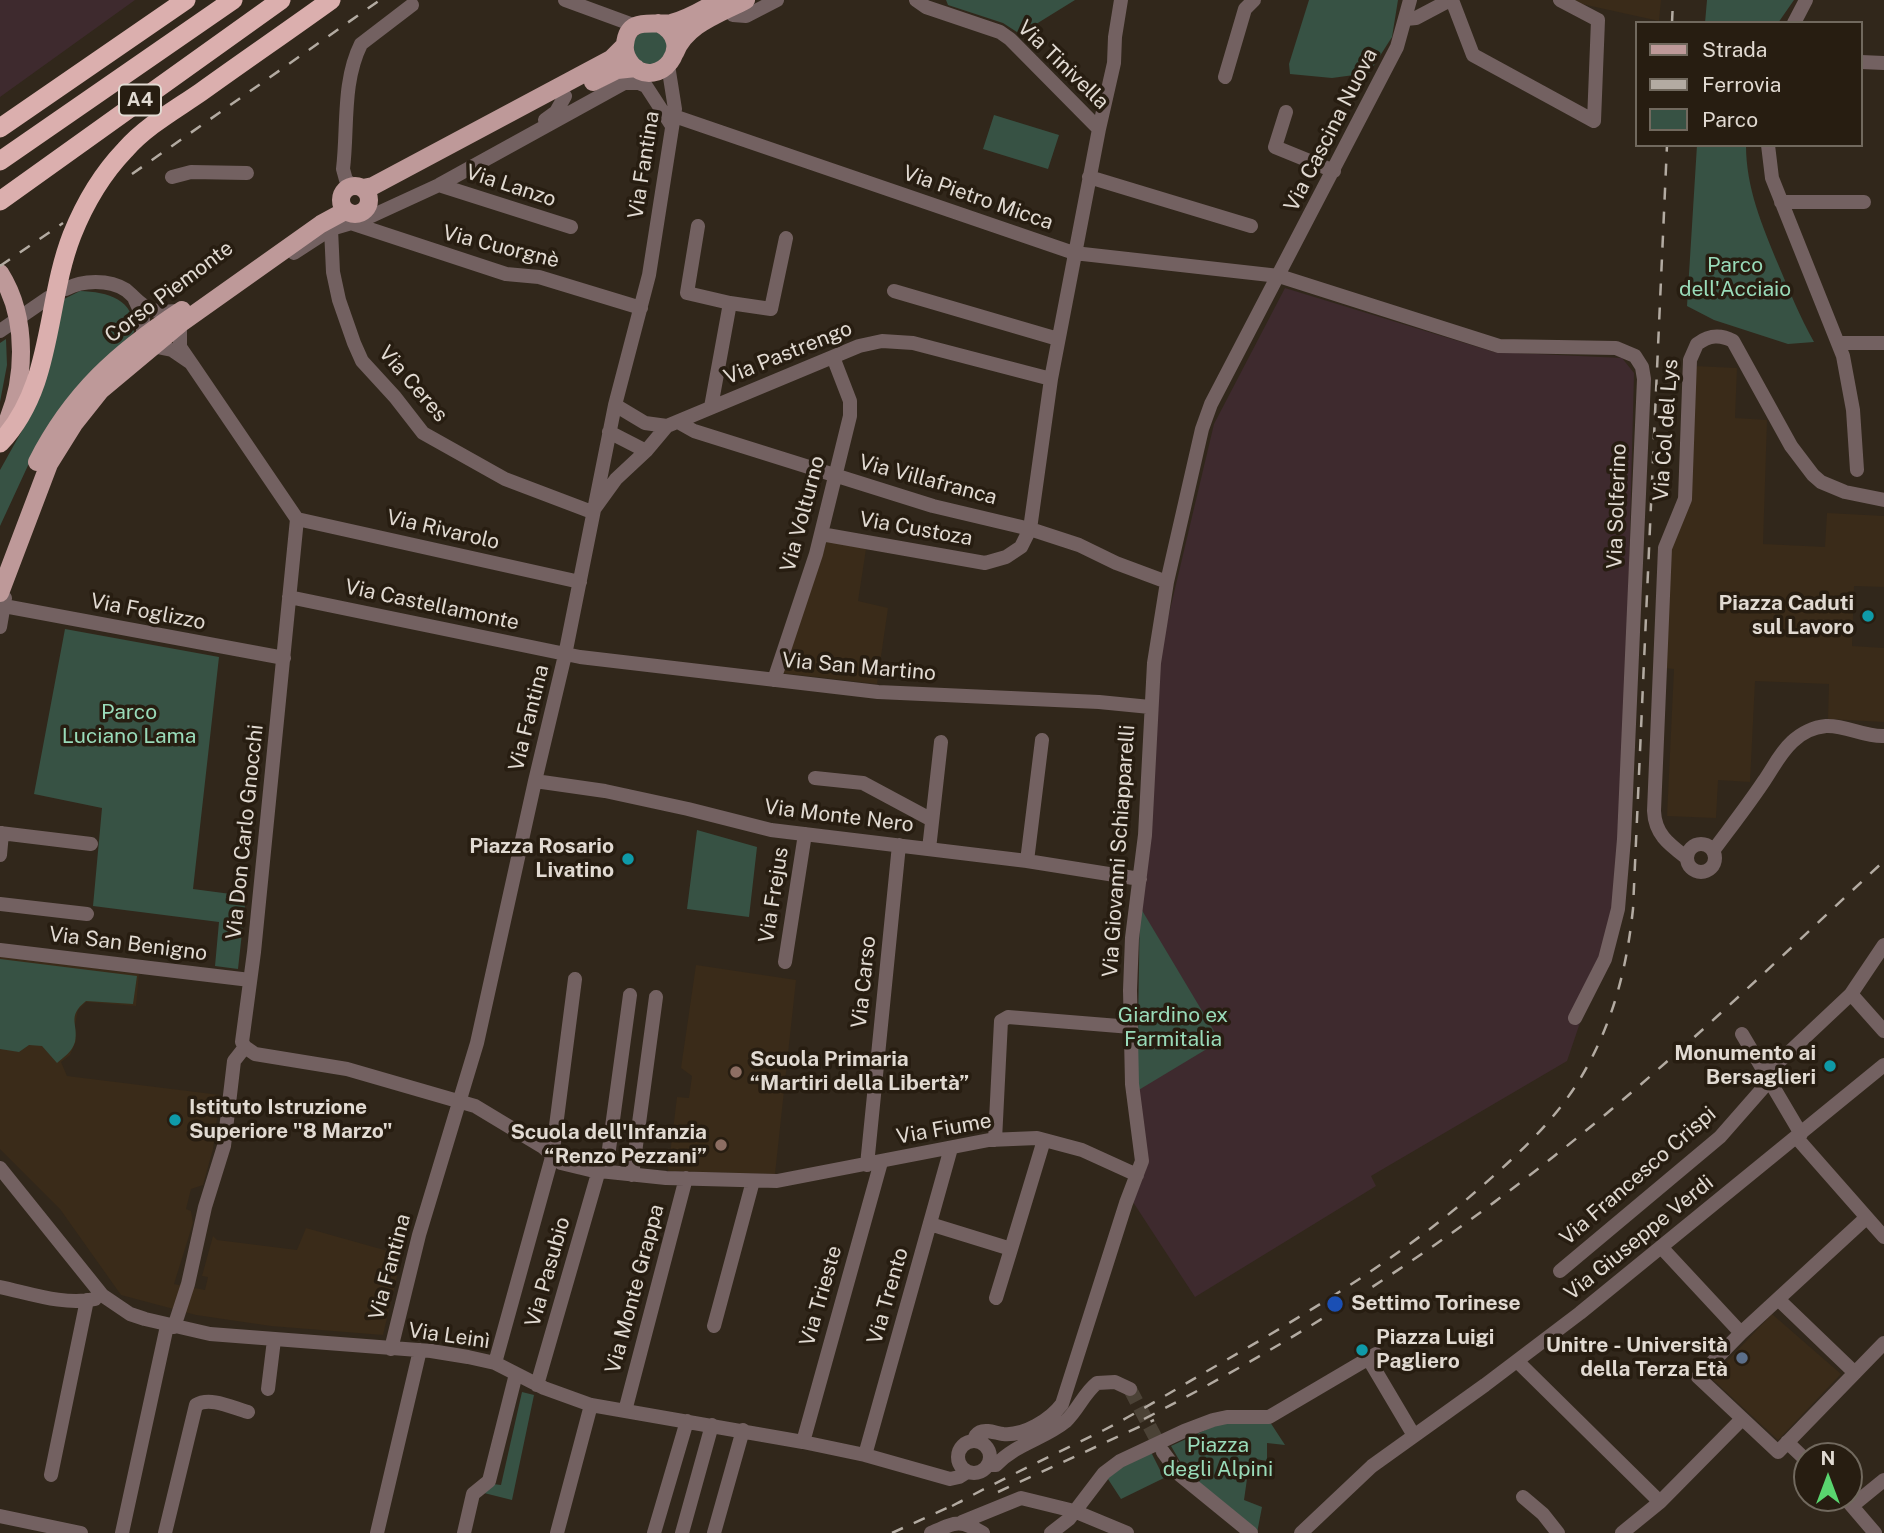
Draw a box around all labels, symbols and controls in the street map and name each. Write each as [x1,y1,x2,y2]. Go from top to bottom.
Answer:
street label: Via Tinivella [1012,15,1114,115]
legend [1636,21,1863,147]
text: Strada [1702,37,1767,62]
street label: Via Cascina Nuova [1279,44,1383,216]
text: Ferrovia [1702,72,1781,97]
road number: A4 [119,85,161,116]
text: Parco [1702,107,1758,132]
street label: Via Fantina [623,109,665,221]
street label: Via Lanzo [463,160,559,212]
street label: Via Pietro Micca [900,160,1056,236]
street label: Via Cuorgnè [440,220,562,274]
street label: Corso Piemonte [100,236,238,348]
park label: Parco dell'Acciaio [1679,253,1791,303]
street label: Via Pastrengo [720,316,856,390]
street label: Via Ceres [373,341,453,427]
street label: Via Col del Lys [1648,358,1684,502]
street label: Via Solferino [1602,443,1632,569]
street label: Via Villafranca [856,449,1000,511]
street label: Via Volturno [775,453,831,575]
street label: Via Rivarolo [384,505,502,555]
street label: Via Custoza [857,507,975,551]
street label: Via Castellamonte [343,574,521,636]
street label: Via Foglizzo [88,588,208,636]
place label: Piazza Caduti sul Lavoro [1719,591,1854,641]
marker: Piazza Caduti sul Lavoro [1860,608,1876,624]
street label: Via San Martino [781,648,937,686]
street label: Via Fantina [504,662,554,774]
park label: Parco Luciano Lama [62,700,196,750]
street label: Via Don Carlo Gnocchi [221,723,269,941]
street label: Via Giovanni Schiapparelli [1098,724,1140,978]
street label: Via Monte Nero [763,794,915,838]
place label: Piazza Rosario Livatino [469,834,614,884]
street label: Via Frejus [754,845,794,945]
marker: Piazza Rosario Livatino [620,851,636,867]
street label: Via San Benigno [47,922,209,966]
street label: Via Carso [847,935,881,1029]
park label: Giardino ex Farmitalia [1118,1003,1228,1053]
place label: Monumento ai Bersaglieri [1674,1041,1816,1091]
place label: Scuola Primaria “Martiri della Libertà” [750,1047,969,1097]
marker: Monumento ai Bersaglieri [1822,1058,1838,1074]
marker: Scuola Primaria “Martiri della Libertà” [728,1064,744,1080]
place label: Istituto Istruzione Superiore "8 Marzo" [189,1095,393,1145]
street label: Via Francesco Crispi [1555,1101,1721,1251]
street label: Via Fiume [894,1108,994,1150]
marker: Istituto Istruzione Superiore "8 Marzo" [167,1112,183,1128]
place label: Scuola dell'Infanzia “Renzo Pezzani” [510,1120,707,1170]
marker: Scuola dell'Infanzia “Renzo Pezzani” [713,1137,729,1153]
street label: Via Giuseppe Verdi [1559,1170,1719,1306]
street label: Via Monte Grappa [600,1202,670,1376]
street label: Via Fantina [364,1211,416,1323]
street label: Via Pasubio [520,1214,576,1330]
street label: Via Trieste [795,1243,847,1349]
street label: Via Trento [862,1245,914,1347]
place label: Settimo Torinese [1351,1291,1521,1317]
marker: Settimo Torinese [1325,1294,1345,1314]
street label: Via Leinì [407,1318,491,1354]
place label: Piazza Luigi Pagliero [1376,1325,1494,1375]
place label: Unitre - Università della Terza Età [1546,1333,1728,1383]
marker: Piazza Luigi Pagliero [1354,1342,1370,1358]
marker: Unitre - Università della Terza Età [1734,1350,1750,1366]
park label: Piazza degli Alpini [1163,1433,1273,1483]
north arrow [1793,1442,1863,1512]
text: N [1821,1447,1835,1469]

